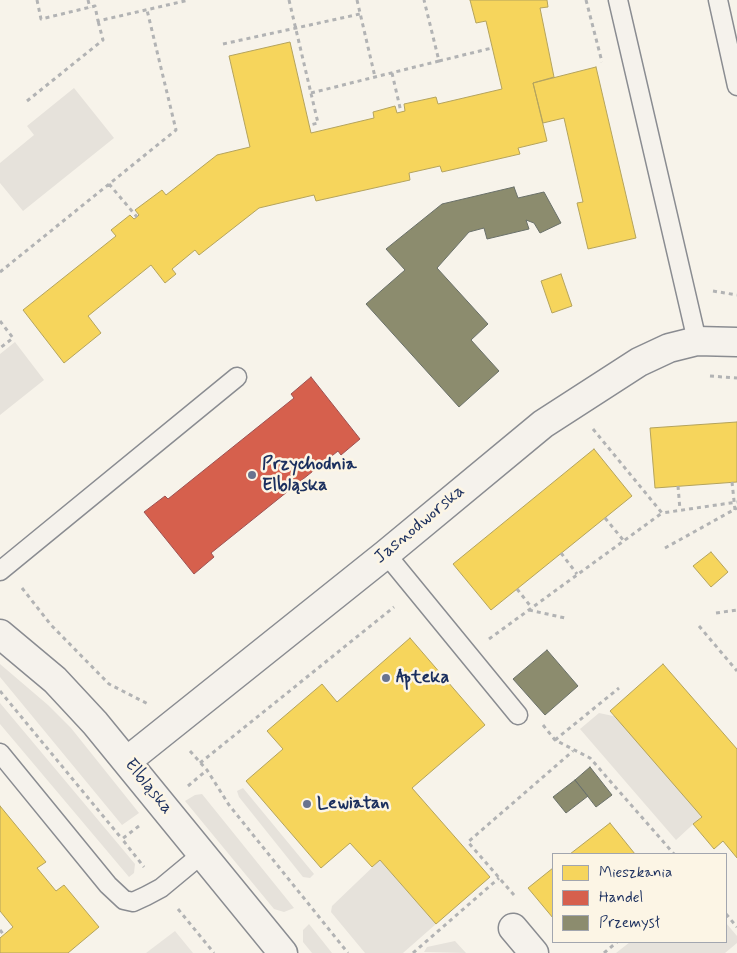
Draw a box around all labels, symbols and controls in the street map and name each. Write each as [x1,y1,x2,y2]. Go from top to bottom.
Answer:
place label: Przychodnia Elbląska [262,454,357,496]
marker: Przychodnia Elbląska [246,469,258,481]
street label: Jasnodworska [370,481,470,569]
place label: Apteka [396,667,449,689]
marker: Apteka [380,672,392,684]
street label: Elbląska [119,755,177,819]
place label: Lewiatan [317,793,389,815]
marker: Lewiatan [301,798,313,810]
legend [552,853,727,943]
text: Mieszkania [599,863,672,883]
text: Handel [599,888,643,908]
text: Przemysł [599,913,660,933]

